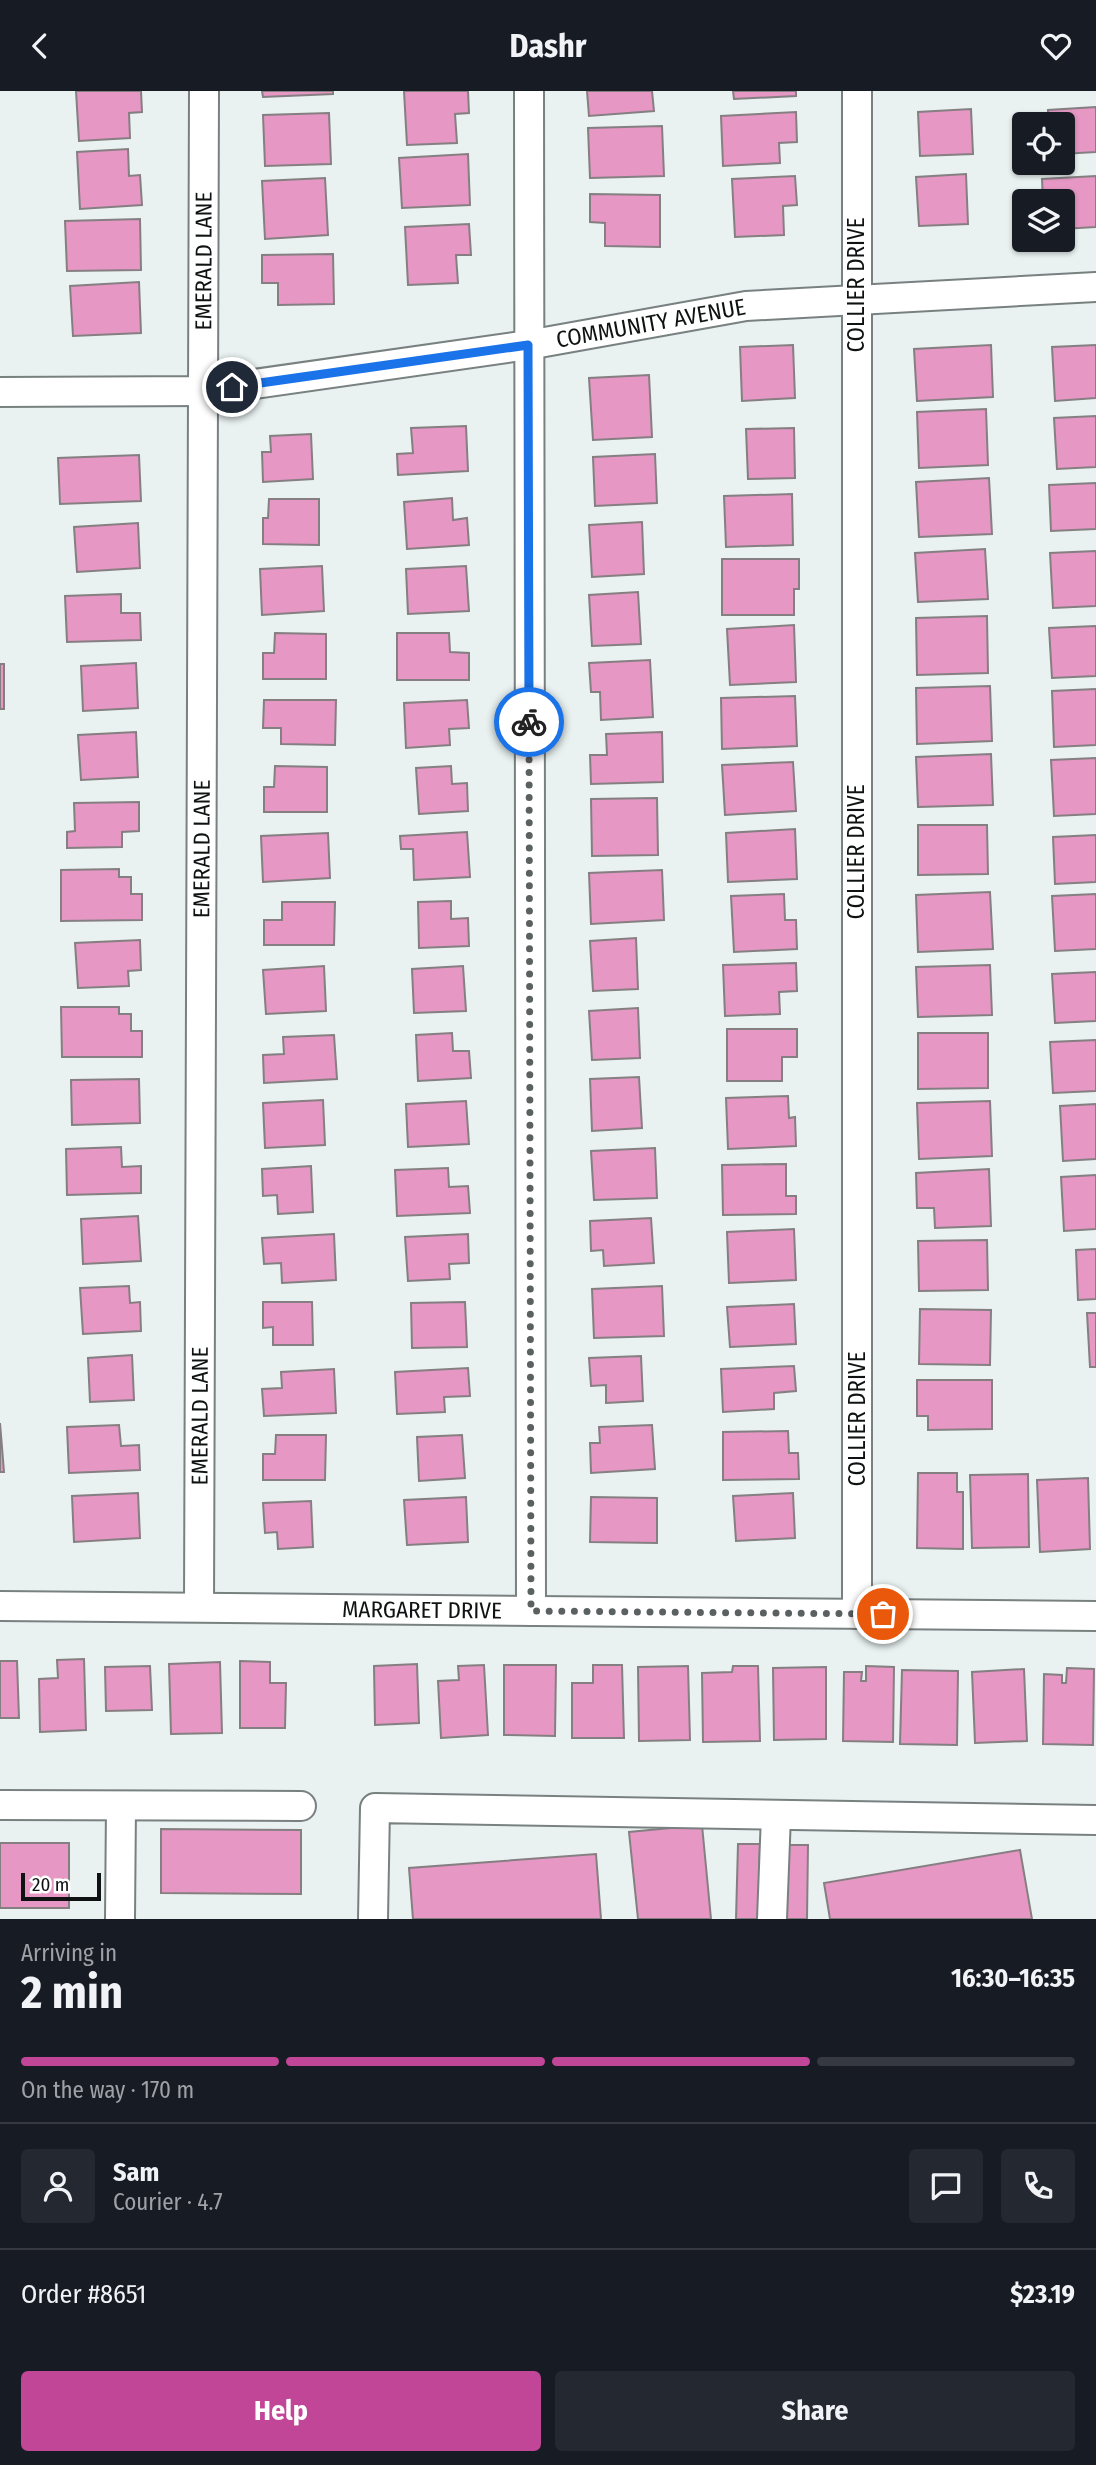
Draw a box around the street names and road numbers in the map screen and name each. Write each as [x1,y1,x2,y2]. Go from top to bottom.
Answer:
street label: EMERALD LANE [189,192,218,330]
street label: COLLIER DRIVE [842,217,870,353]
street label: COMMUNITY AVENUE [554,292,748,354]
street label: EMERALD LANE [187,780,216,918]
street label: COLLIER DRIVE [842,784,870,920]
street label: EMERALD LANE [185,1347,214,1485]
street label: COLLIER DRIVE [843,1351,871,1487]
street label: MARGARET DRIVE [342,1595,502,1625]

